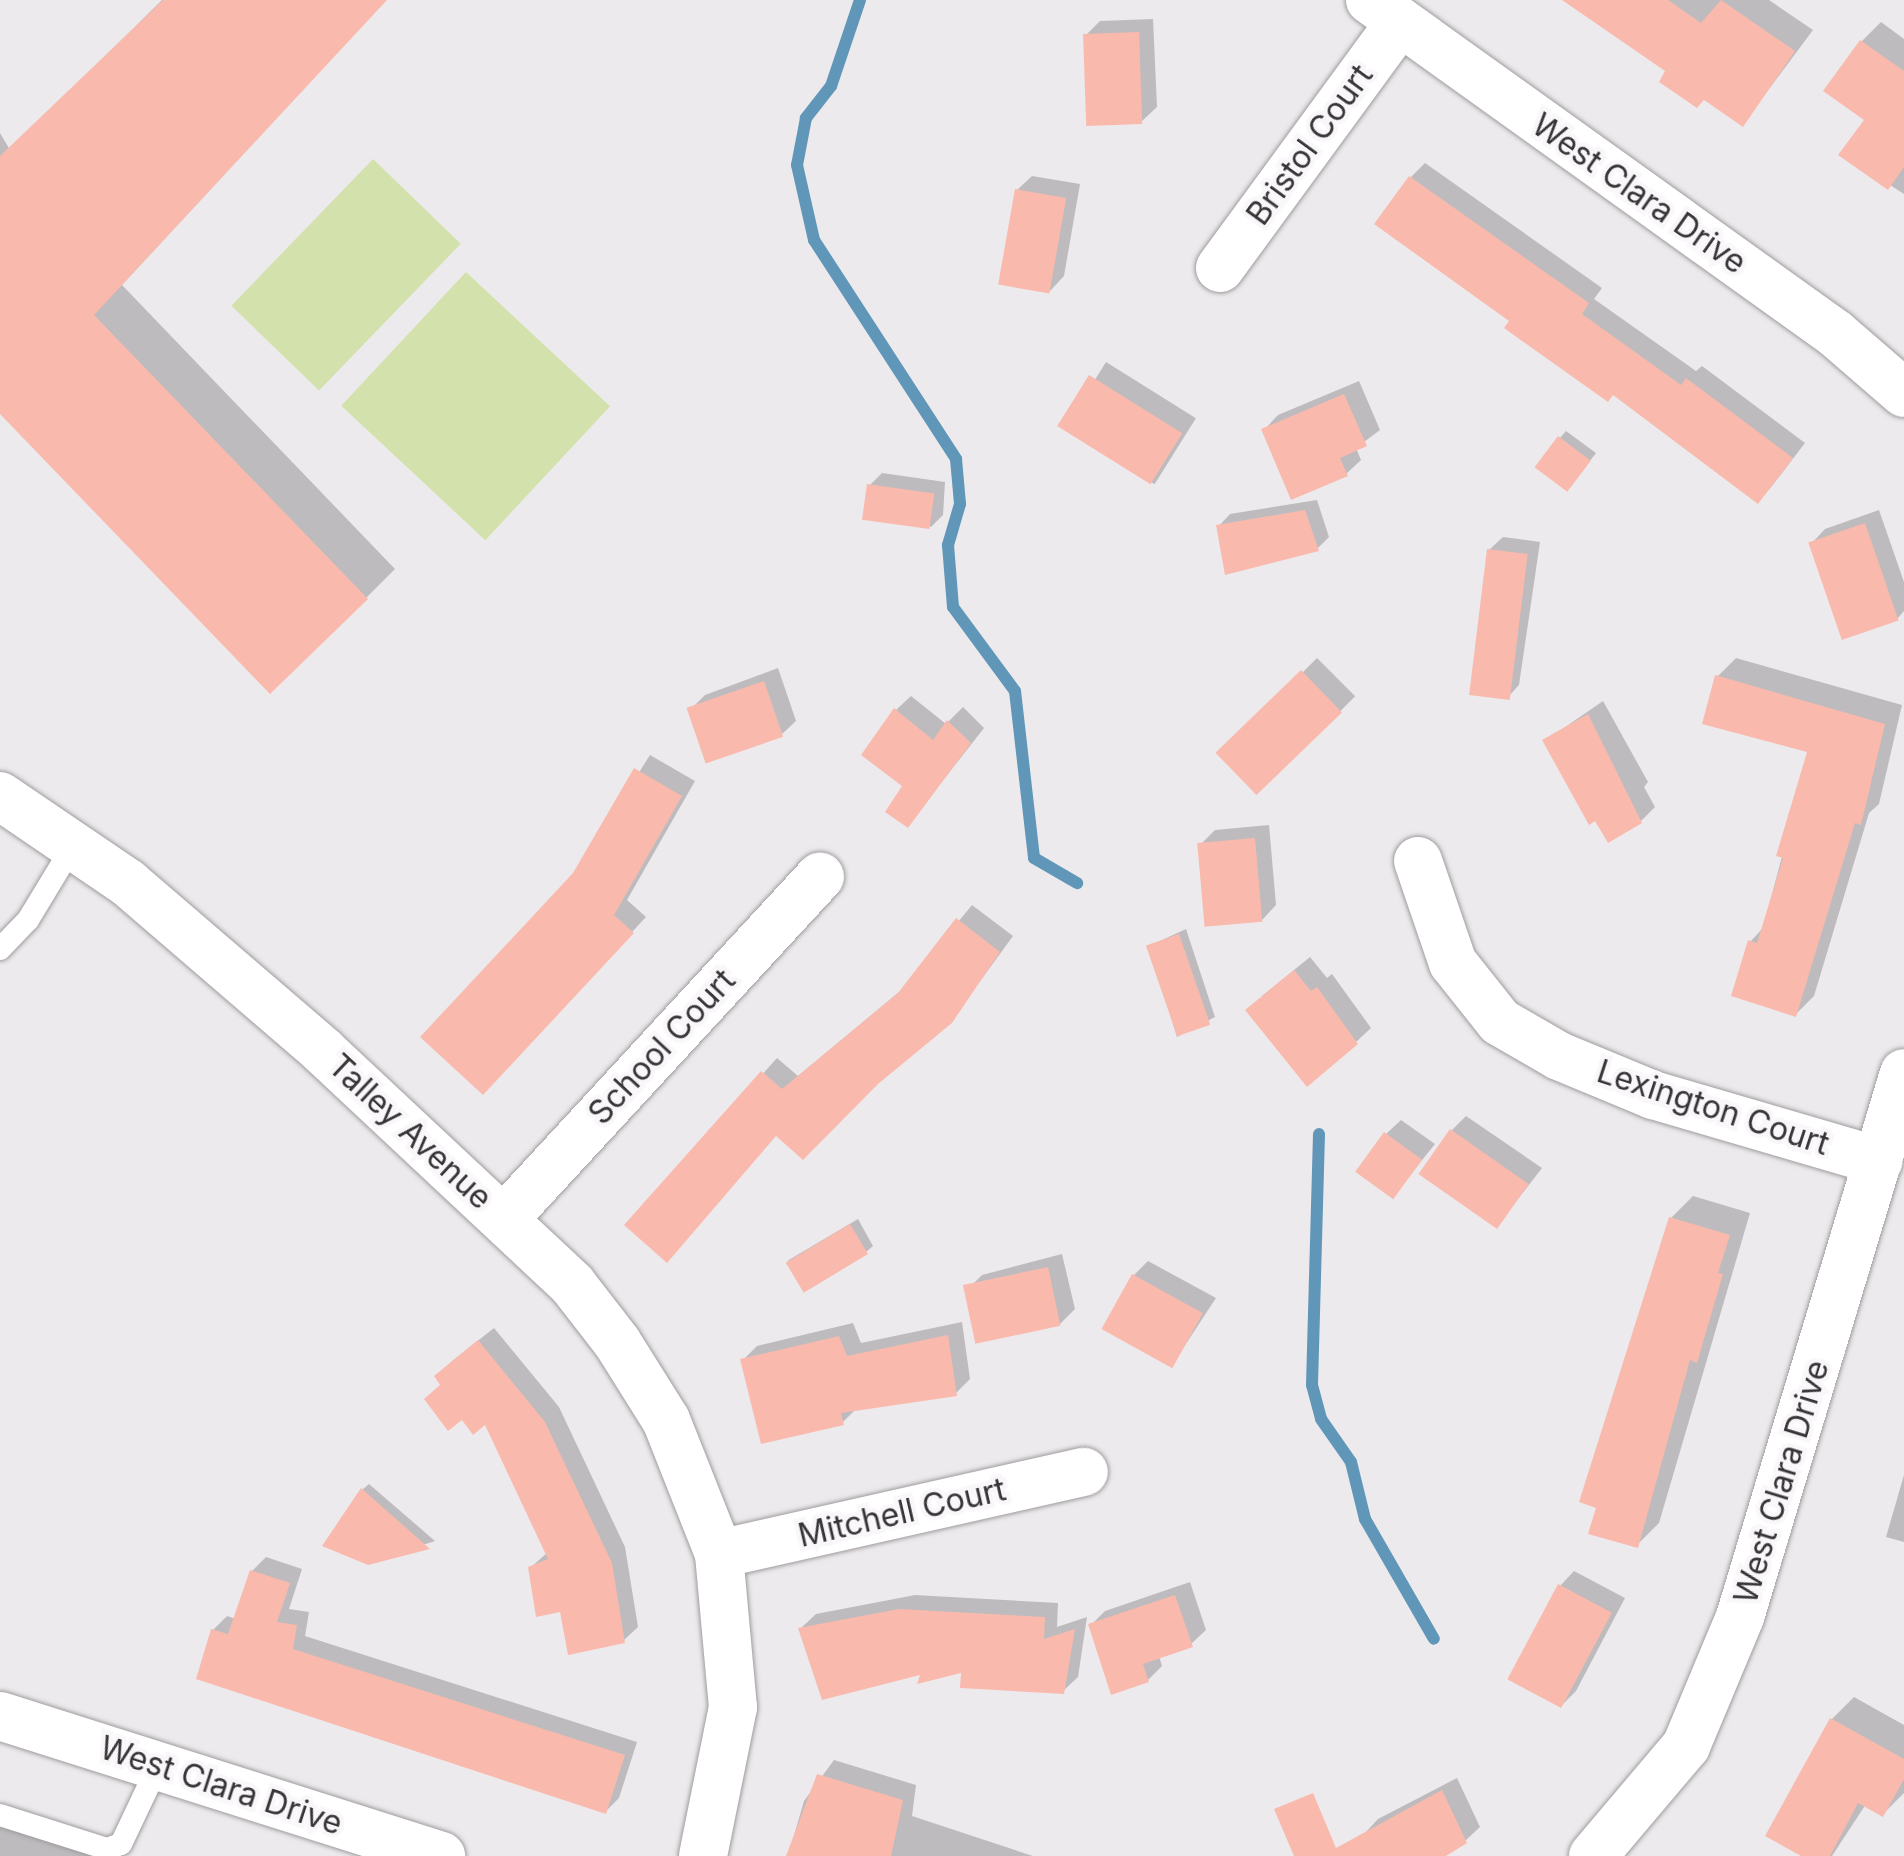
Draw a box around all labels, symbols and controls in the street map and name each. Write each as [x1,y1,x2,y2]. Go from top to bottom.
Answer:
street label: Bristol Court [1239,57,1381,233]
street label: West Clara Drive [1525,106,1753,282]
street label: School Court [581,962,743,1132]
street label: Talley Avenue [320,1047,500,1217]
street label: Lexington Court [1592,1052,1834,1164]
street label: West Clara Drive [1727,1356,1837,1608]
street label: Mitchell Court [795,1470,1009,1556]
street label: West Clara Drive [95,1729,347,1843]

